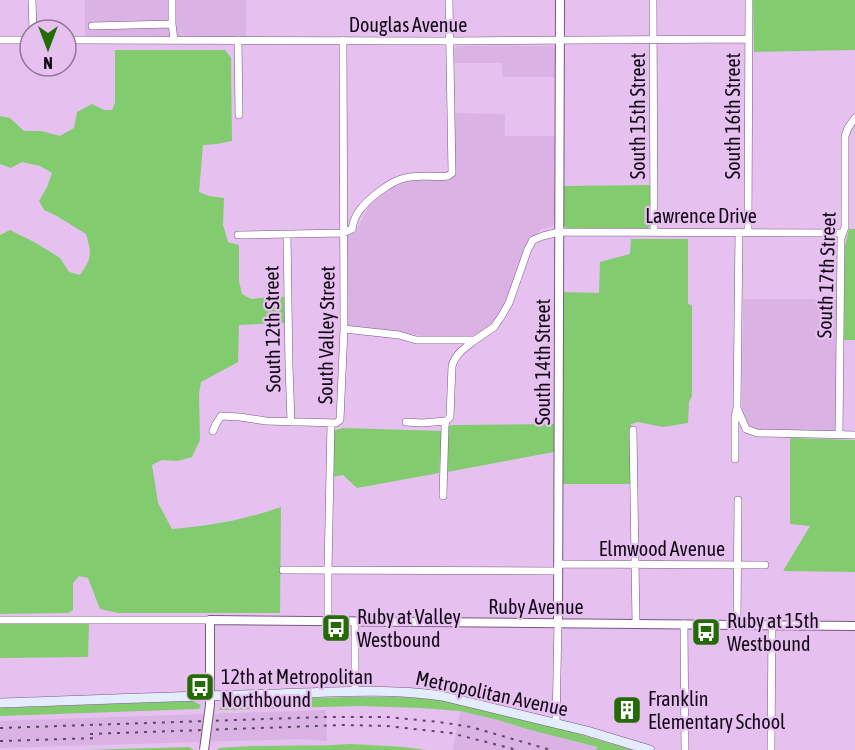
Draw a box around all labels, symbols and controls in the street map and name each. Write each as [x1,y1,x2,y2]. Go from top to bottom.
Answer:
street label: Douglas Avenue [349,13,467,36]
north arrow [18,18,78,78]
street label: South 15th Street [626,52,649,179]
street label: South 16th Street [721,52,744,179]
text: N [43,54,53,72]
street label: Lawrence Drive [645,204,757,227]
street label: South 17th Street [812,211,840,339]
street label: South 12th Street [259,265,285,392]
street label: South Valley Street [313,265,339,404]
street label: South 14th Street [531,298,554,425]
street label: Elmwood Avenue [599,537,725,560]
street label: Ruby Avenue [488,595,584,618]
place label: Ruby at Valley Westbound [357,605,461,651]
place label: Ruby at 15th Westbound [727,609,819,655]
bus stop icon: Ruby at Valley Westbound [320,612,352,644]
bus stop icon: Ruby at 15th Westbound [690,616,722,648]
place label: 12th at Metropolitan Northbound [221,665,373,711]
street label: Metropolitan Avenue [414,666,570,720]
bus stop icon: 12th at Metropolitan Northbound [184,671,216,703]
place label: Franklin Elementary School [648,687,786,733]
building icon: Franklin Elementary School [611,694,643,726]

